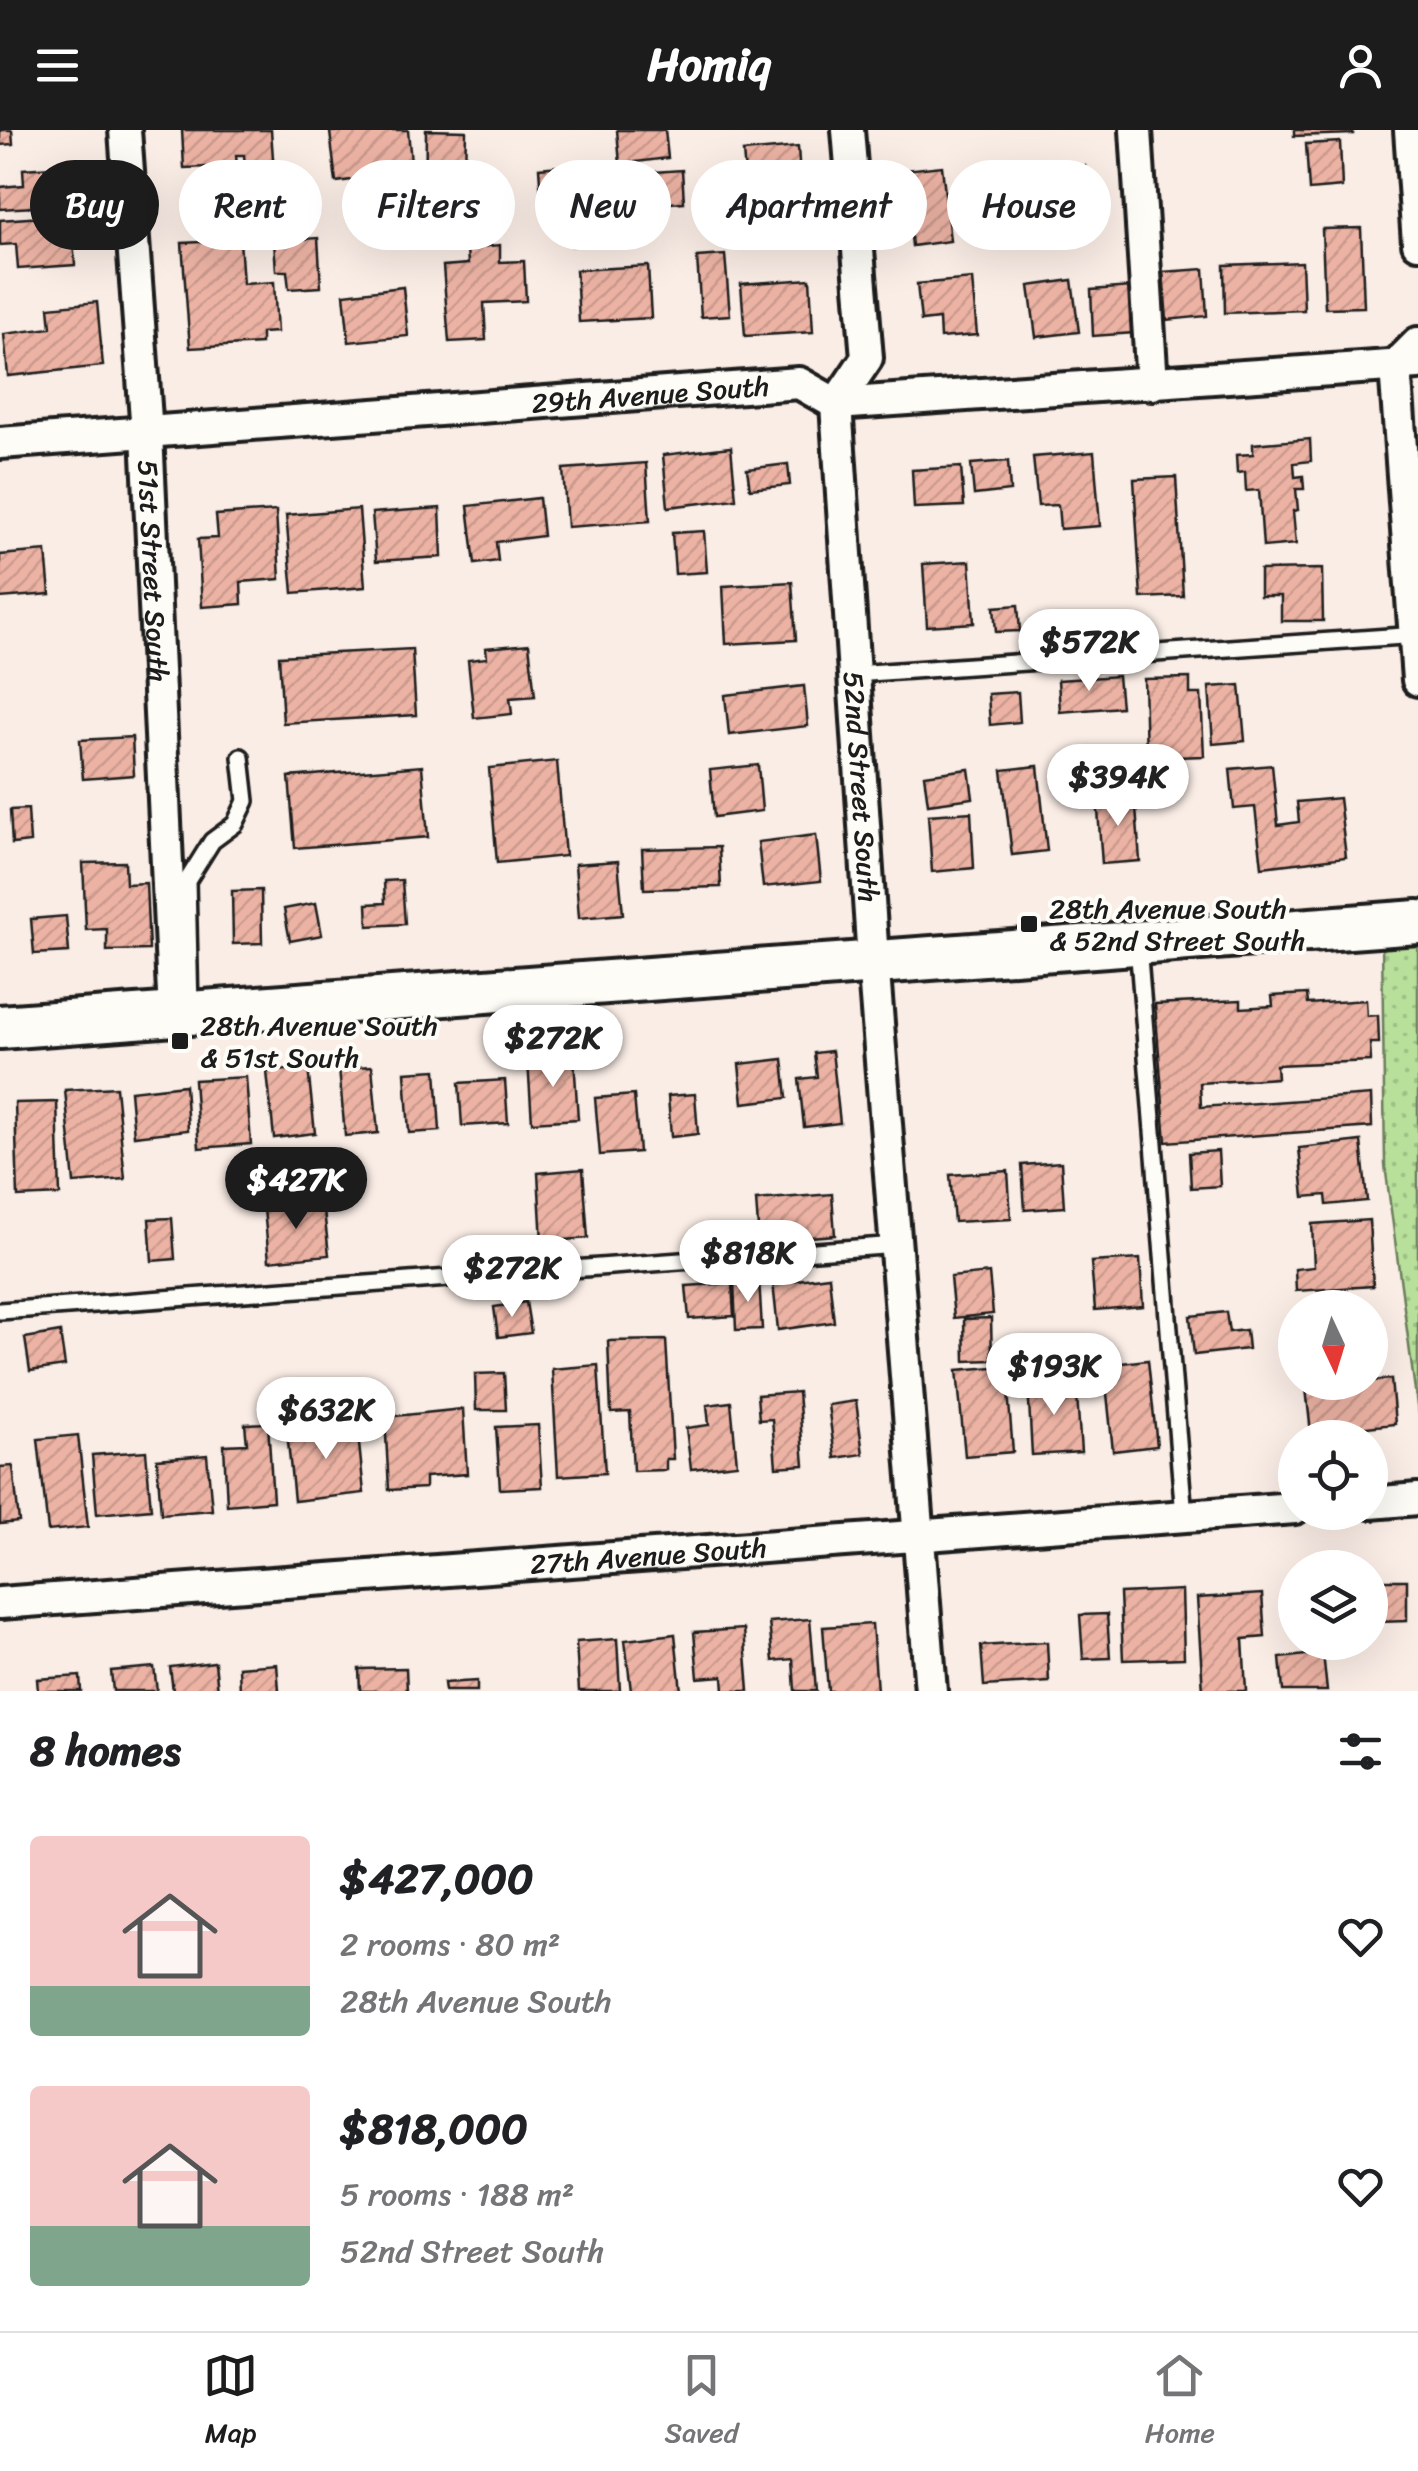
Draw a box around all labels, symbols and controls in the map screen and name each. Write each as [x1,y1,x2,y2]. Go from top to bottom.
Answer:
text: Homiq [647,25,771,105]
icon: menu [30,38,85,93]
icon: person [1333,38,1388,93]
chip: Buy [30,160,159,250]
chip: Rent [179,160,322,250]
chip: Filters [342,160,515,250]
chip: New [535,160,671,250]
chip: Apartment [691,160,927,250]
chip: House [947,160,1111,250]
street label: 29th Avenue South [530,361,771,428]
street label: 51st Street South [124,459,183,683]
pin: $572K [1019,609,1159,694]
text: $572K [1040,613,1138,670]
street label: 52nd Street South [829,670,894,904]
pin: $394K [1048,744,1188,829]
text: $394K [1069,748,1167,805]
place label: 28th Avenue South & 52nd Street South [1049,884,1305,965]
marker: 28th Avenue South & 52nd Street South [1018,913,1040,935]
place label: 28th Avenue South & 51st South [200,1001,438,1082]
pin: $272K [483,1005,623,1090]
text: $272K [505,1009,601,1066]
marker: 28th Avenue South & 51st South [169,1030,191,1052]
pin: $427K [226,1147,366,1232]
text: $427K [247,1151,345,1208]
pin: $818K [678,1220,818,1305]
text: $818K [701,1224,795,1281]
pin: $272K [442,1235,582,1320]
text: $272K [464,1239,560,1296]
north arrow [1278,1290,1388,1400]
map controls [1278,1290,1388,1660]
pin: $193K [984,1333,1124,1418]
text: $193K [1008,1337,1100,1394]
pin: $632K [256,1377,396,1462]
text: $632K [278,1381,374,1438]
button: locate [1278,1420,1388,1530]
street label: 27th Avenue South [528,1522,768,1589]
button: layers [1278,1550,1388,1660]
text: 8 homes [30,1714,181,1788]
icon: filters [1333,1724,1388,1779]
text: $427,000 [340,1842,534,1916]
icon: home [110,1876,230,1996]
icon: heart [1333,1909,1388,1964]
text: 2 rooms · 80 m² [340,1916,560,1973]
text: 28th Avenue South [340,1973,612,2030]
text: $818,000 [340,2092,528,2166]
icon: home [110,2126,230,2246]
icon: heart [1333,2159,1388,2214]
text: 5 rooms · 188 m² [340,2166,574,2223]
text: 52nd Street South [340,2223,605,2280]
tab: Map [203,2348,258,2457]
tab: Saved [665,2348,738,2457]
tab: Home [1145,2348,1215,2457]

